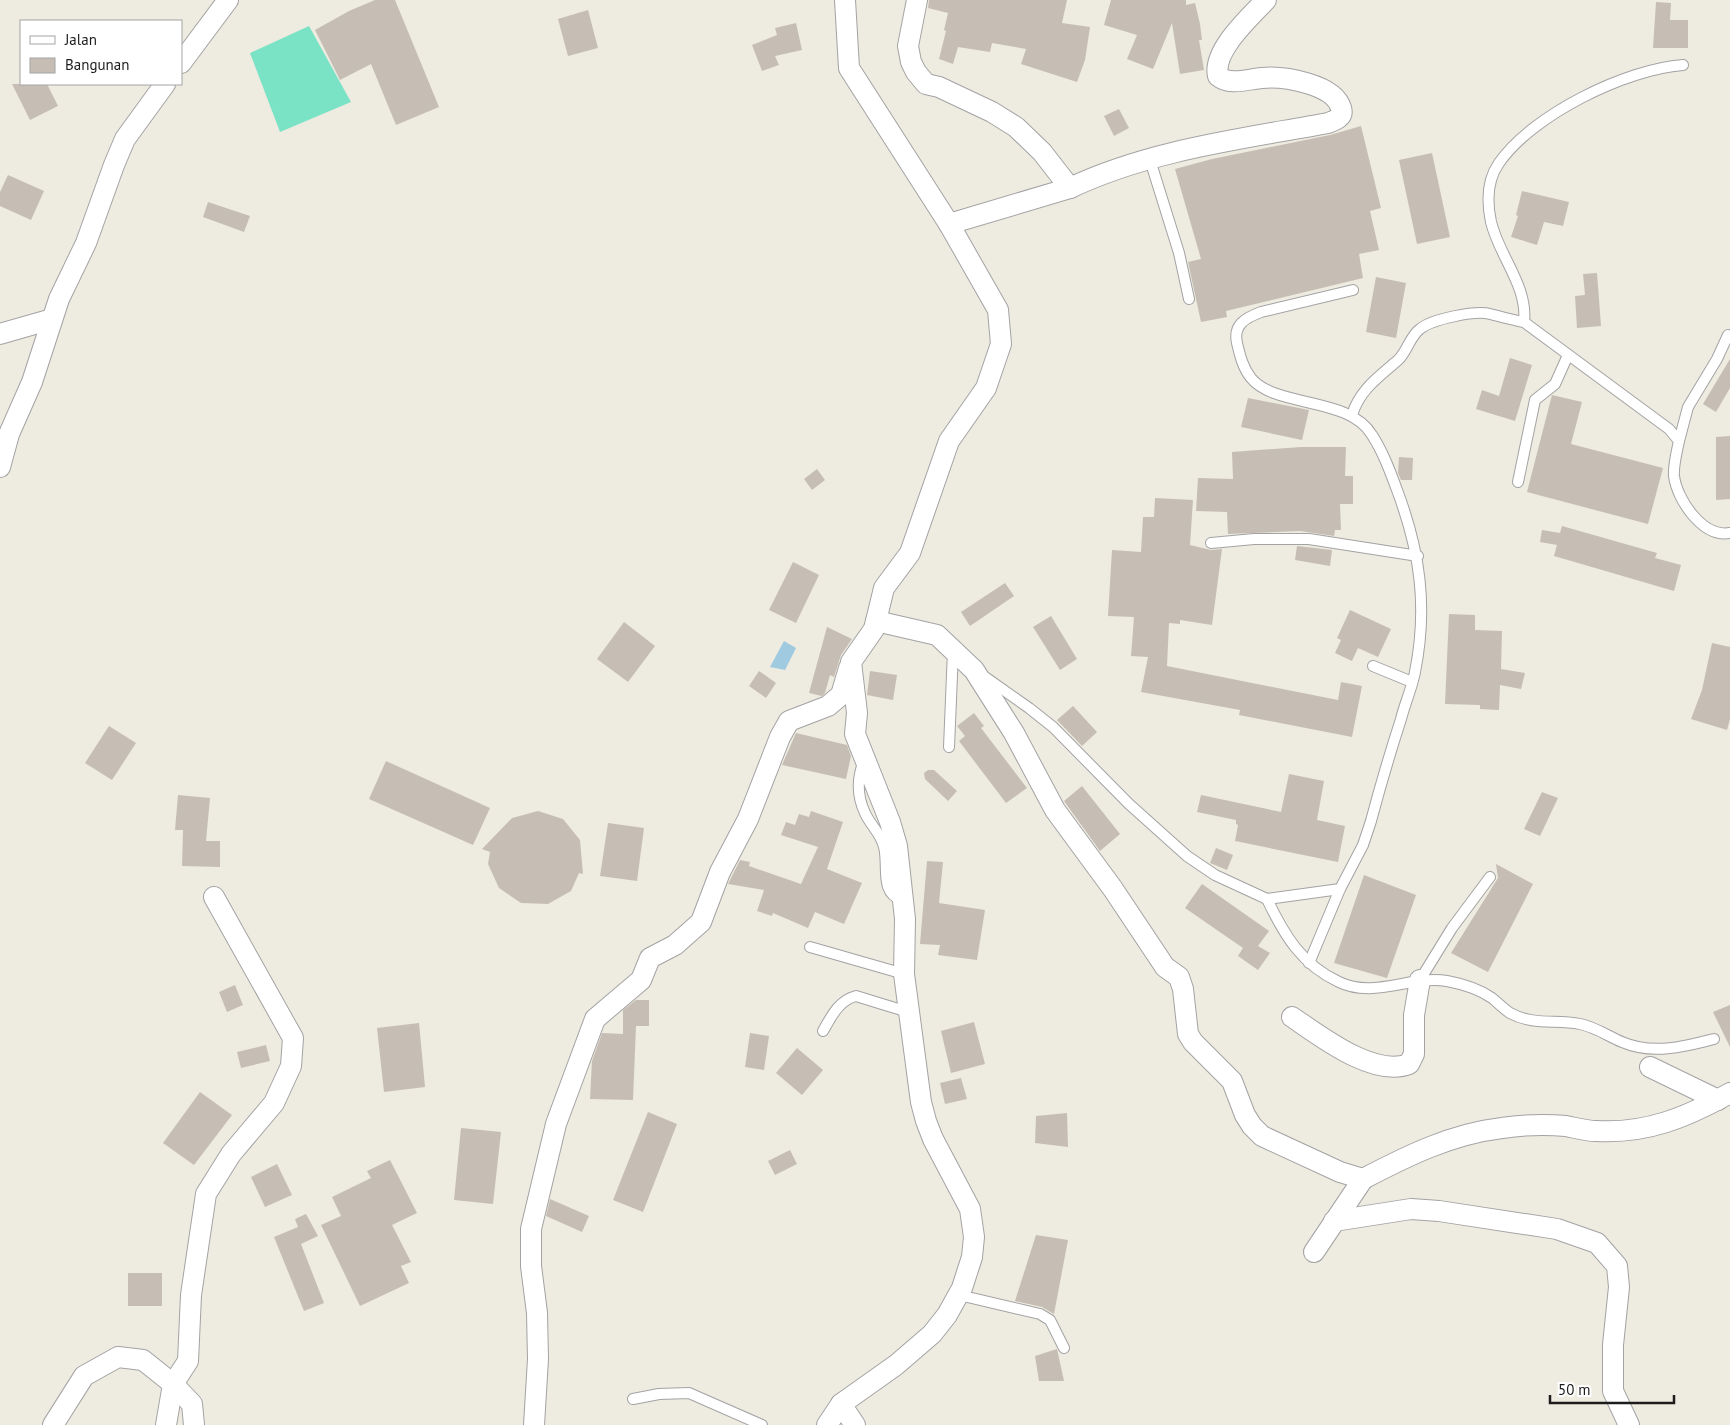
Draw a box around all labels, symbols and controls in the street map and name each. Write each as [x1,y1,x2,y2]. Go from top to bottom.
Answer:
legend [20,20,182,85]
text: Jalan [64,30,97,49]
text: Bangunan [65,55,129,74]
scale bar [1550,1372,1674,1404]
text: 50 m [1558,1380,1591,1399]

